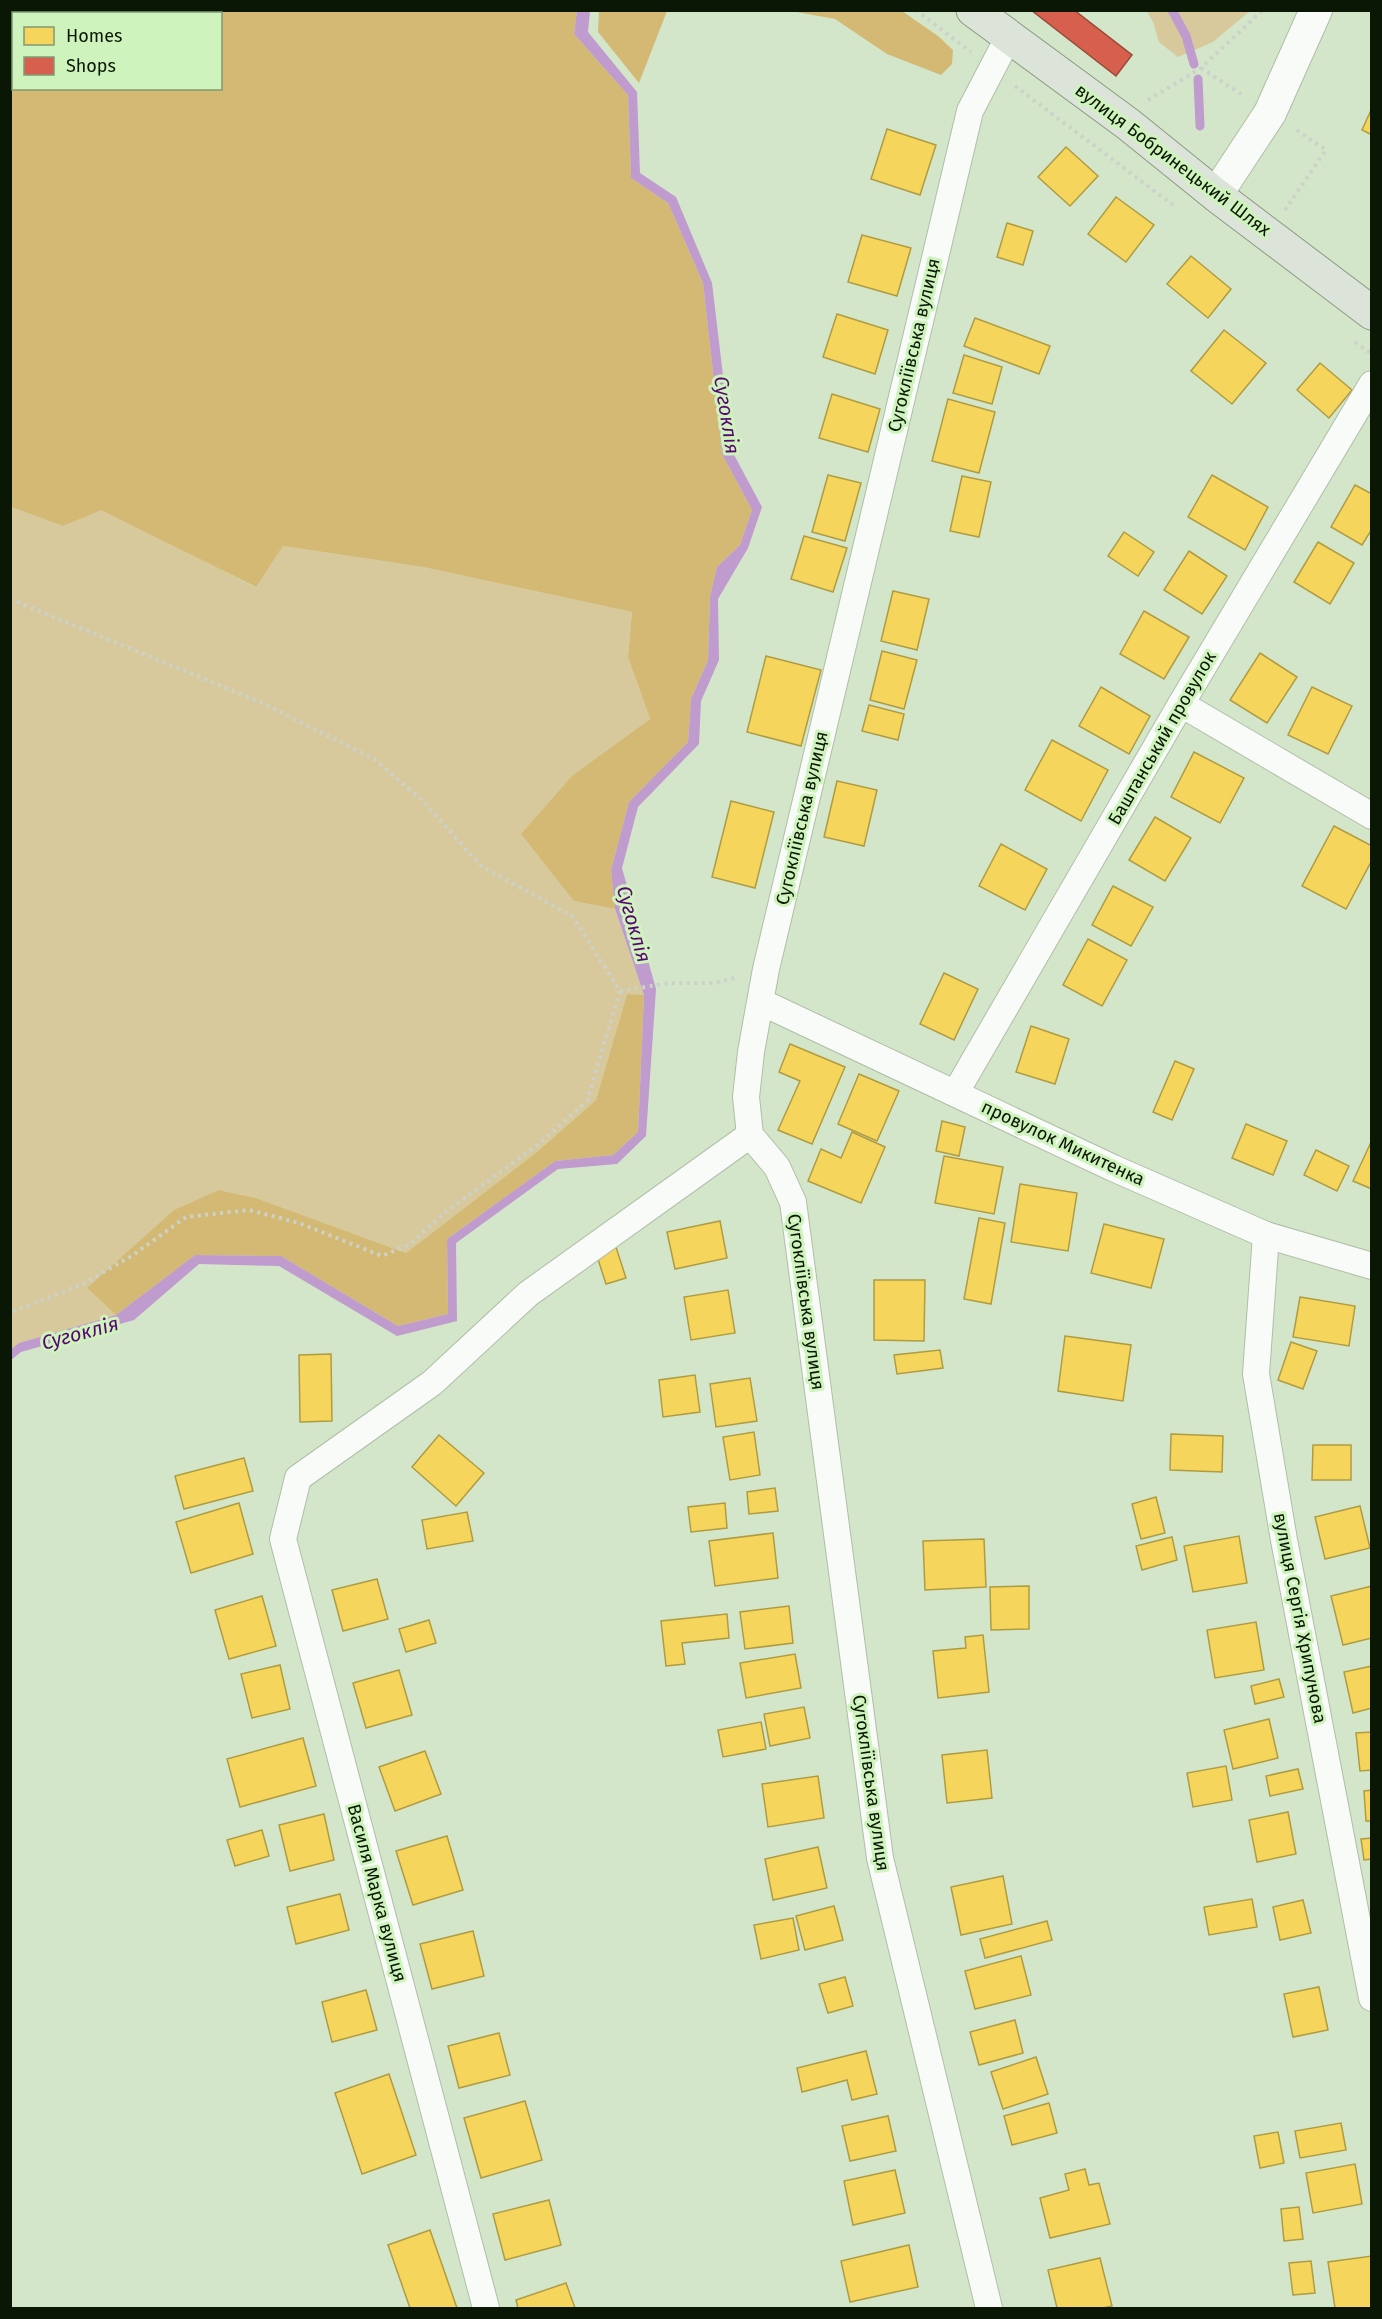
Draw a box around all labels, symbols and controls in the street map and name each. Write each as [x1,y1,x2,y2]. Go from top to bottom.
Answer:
legend [12,12,222,90]
text: Homes [66,25,122,47]
text: Shops [66,55,116,77]
street label: вулиця Бобринецький Шлях [1071,79,1275,241]
street label: Сугокліївська вулиця [883,256,945,434]
water label: Сугоклія [709,374,745,456]
street label: Баштанський провулок [1103,647,1221,829]
street label: Сугокліївська вулиця [771,729,833,907]
water label: Сугоклія [612,883,656,965]
street label: провулок Микитенка [978,1096,1148,1190]
street label: Сугокліївська вулиця [783,1212,829,1392]
water label: Сугоклія [39,1311,121,1355]
street label: вулиця Сергія Хрипунова [1269,1511,1331,1725]
street label: Сугокліївська вулиця [848,1693,894,1873]
street label: Василя Марка вулиця [343,1802,411,1984]

